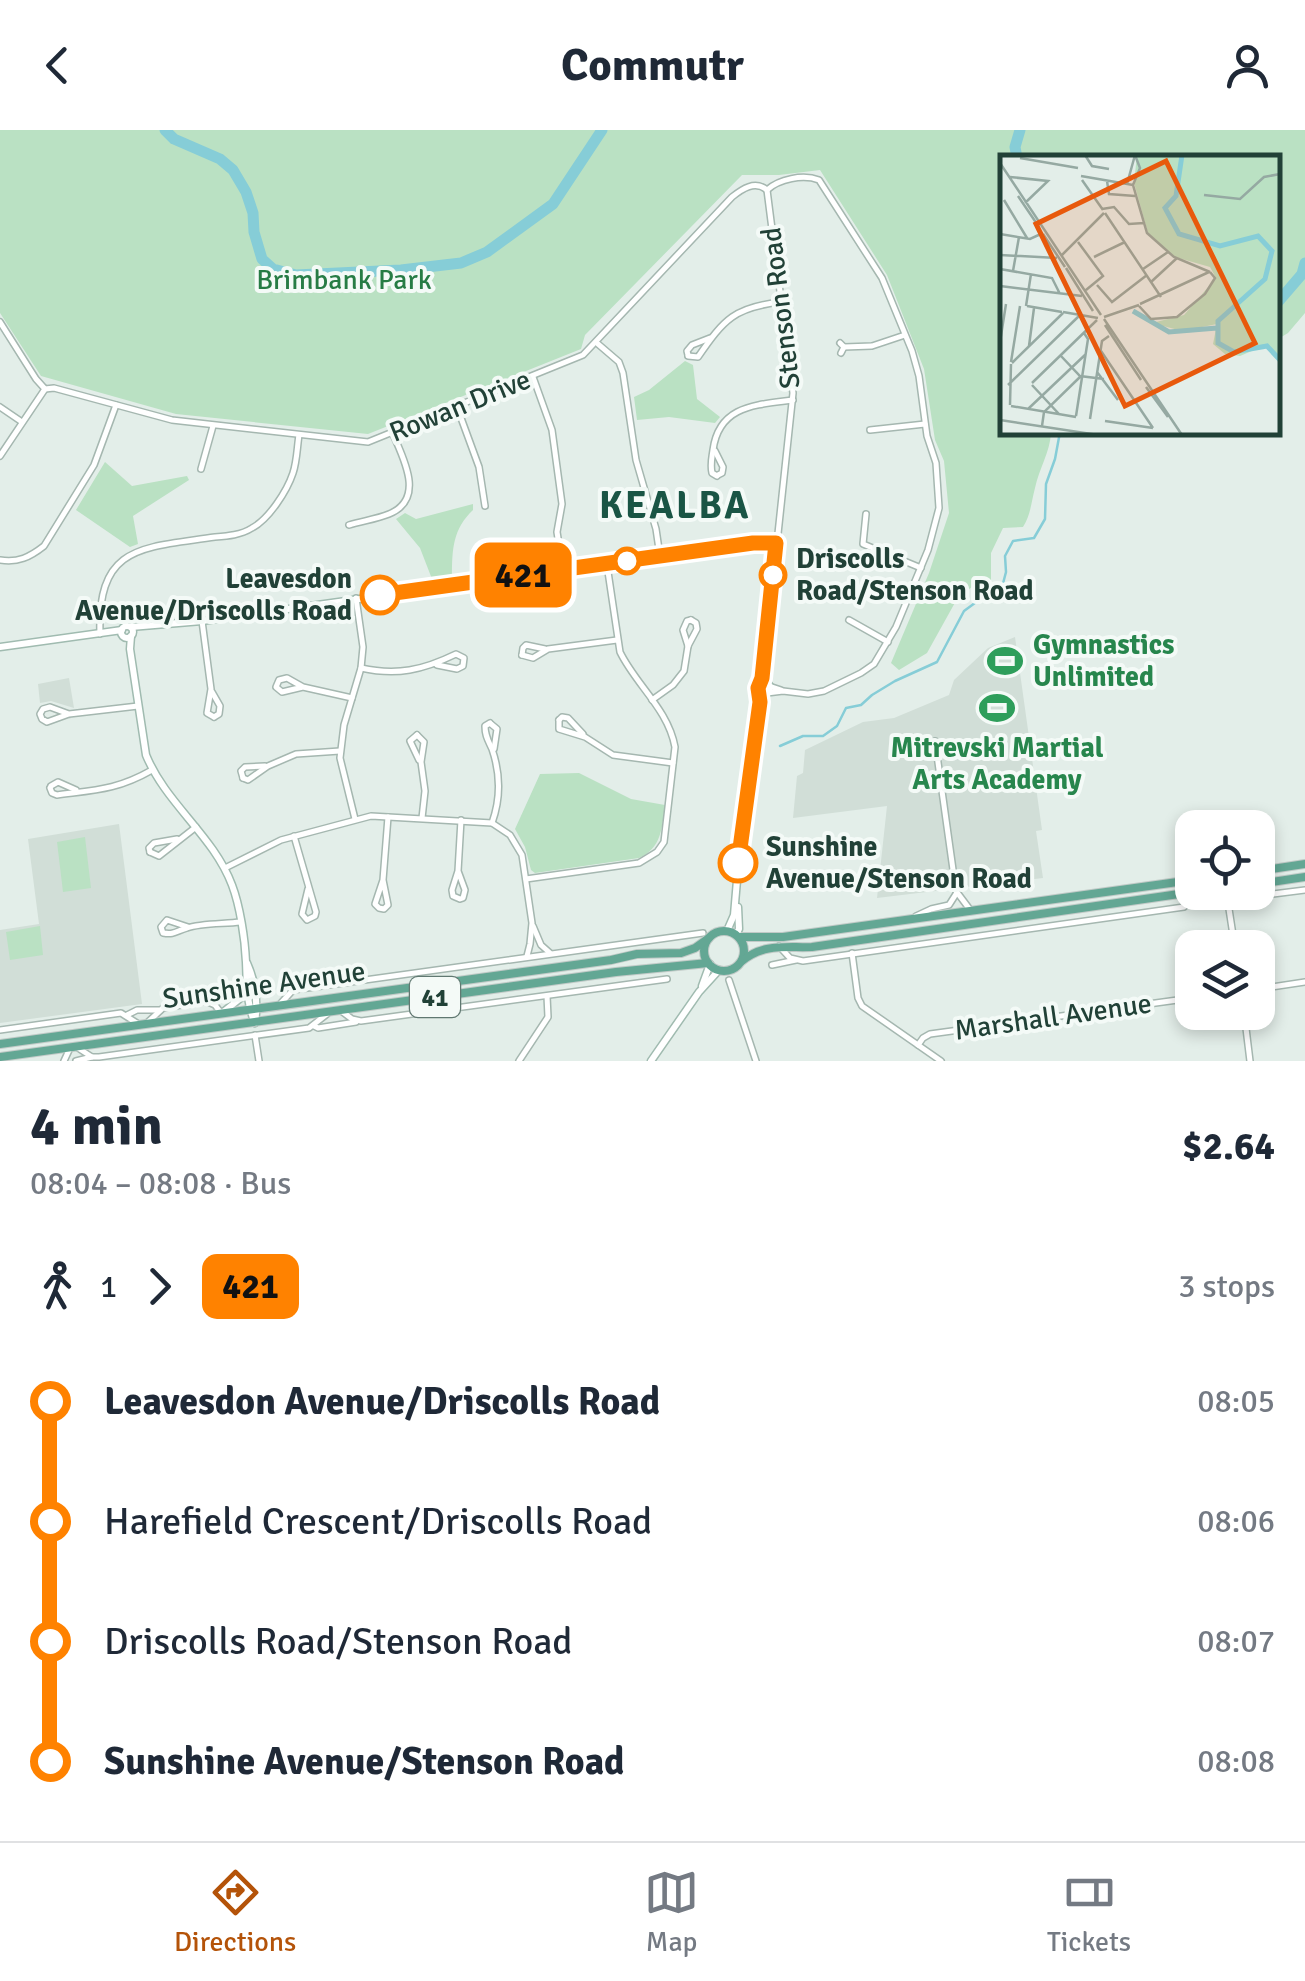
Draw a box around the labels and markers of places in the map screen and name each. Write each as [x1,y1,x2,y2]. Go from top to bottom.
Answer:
place label: Driscolls Road/Stenson Road [796,542,1034,608]
unlabelled marker [614,548,640,574]
place label: Leavesdon Avenue/Driscolls Road [75,562,352,628]
marker: Driscolls Road/Stenson Road [760,562,786,588]
marker: Leavesdon Avenue/Driscolls Road [361,576,399,614]
place label: Gymnastics Unlimited [1033,628,1174,694]
sports icon: Gymnastics Unlimited [986,642,1024,680]
sports icon: Mitrevski Martial Arts Academy [978,689,1016,727]
place label: Mitrevski Martial Arts Academy [890,731,1104,797]
place label: Sunshine Avenue/Stenson Road [766,830,1032,896]
marker: Sunshine Avenue/Stenson Road [719,844,757,882]

